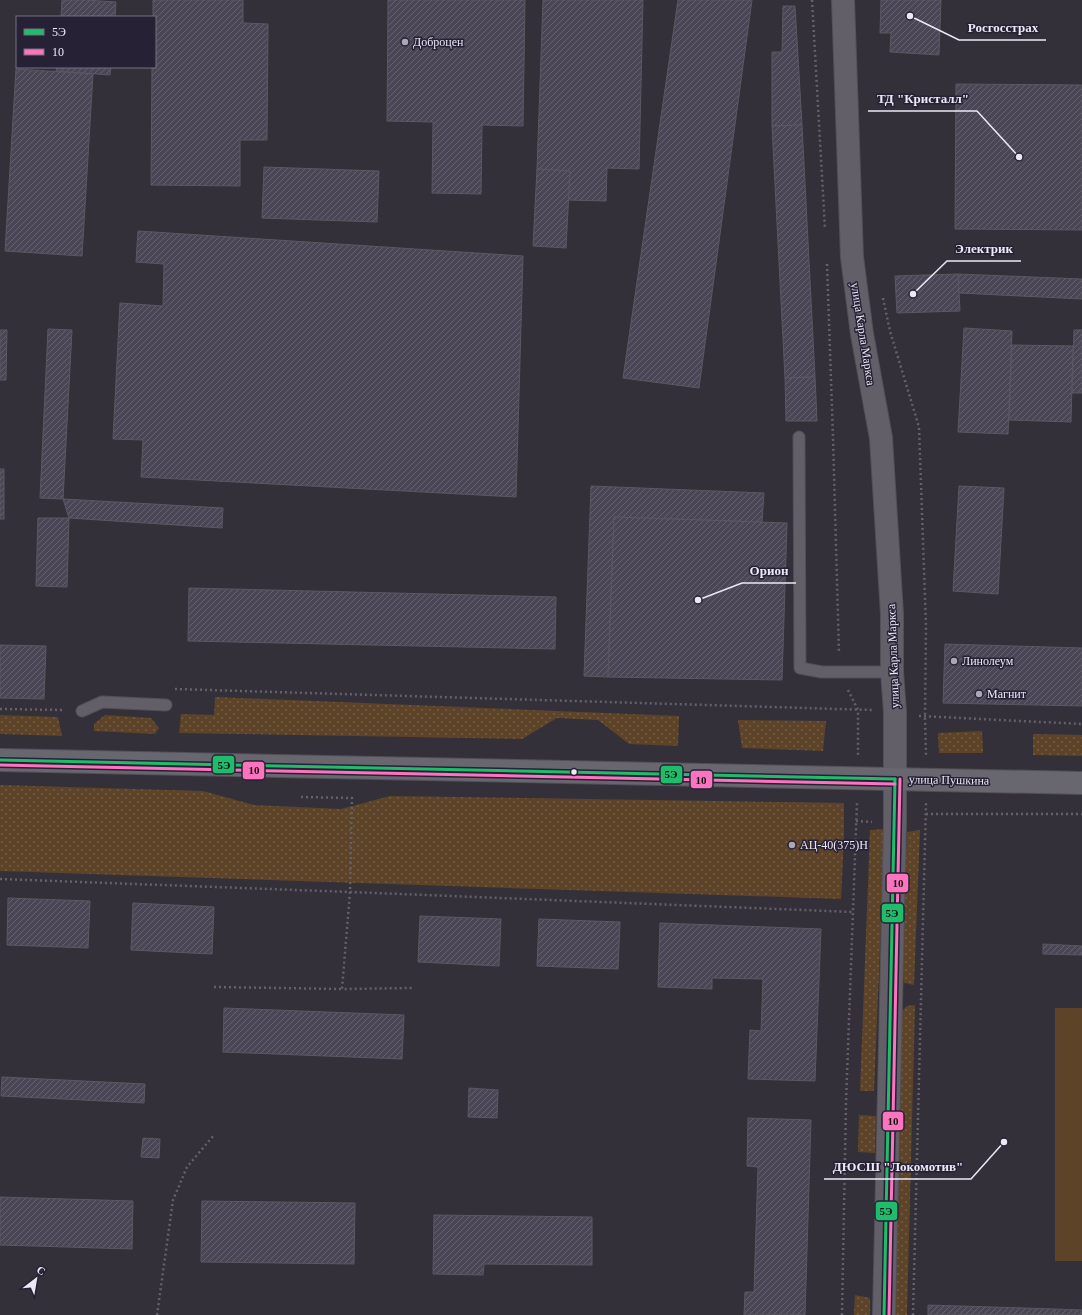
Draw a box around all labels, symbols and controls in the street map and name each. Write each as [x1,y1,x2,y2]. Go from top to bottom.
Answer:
callout: Росгосстрах [959,15,1046,40]
legend [16,16,156,68]
text: Росгосстрах [968,20,1039,35]
text: 5Э [52,25,66,39]
place label: Доброцен [413,35,464,49]
marker: Доброцен [400,37,410,47]
text: 10 [52,45,64,59]
callout: ТД "Кристалл" [868,86,977,111]
text: ТД "Кристалл" [877,91,969,106]
callout: Электрик [947,236,1021,261]
text: Электрик [955,241,1013,256]
street label: улица Карла Маркса [848,281,878,387]
callout: Орион [742,558,796,583]
text: Орион [750,563,789,578]
street label: улица Карла Маркса [884,603,902,708]
place label: Линолеум [962,654,1014,668]
marker: Линолеум [949,656,959,666]
place label: Магнит [987,687,1027,701]
marker: Магнит [974,689,984,699]
line badge: 5Э [212,755,235,774]
text: 5Э [218,759,230,771]
line badge: 10 [242,761,265,780]
text: 10 [249,764,260,776]
line badge: 5Э [660,765,683,784]
unlabelled marker [569,767,579,777]
text: 5Э [665,768,677,780]
line badge: 10 [690,770,713,789]
street label: улица Пушкина [909,772,990,788]
text: 10 [696,774,707,786]
place label: АЦ-40(375)Н [800,838,868,852]
marker: АЦ-40(375)Н [787,840,797,850]
line badge: 10 [886,873,909,893]
text: 10 [893,877,904,889]
line badge: 5Э [881,903,904,923]
text: 5Э [886,907,898,919]
line badge: 10 [882,1111,904,1131]
text: 10 [888,1115,899,1127]
callout: ДЮСШ "Локомотив" [824,1154,971,1179]
text: ДЮСШ "Локомотив" [833,1159,963,1174]
line badge: 5Э [875,1201,898,1221]
text: 5Э [880,1205,892,1217]
north arrow [16,1259,56,1299]
text: С [35,1263,48,1278]

